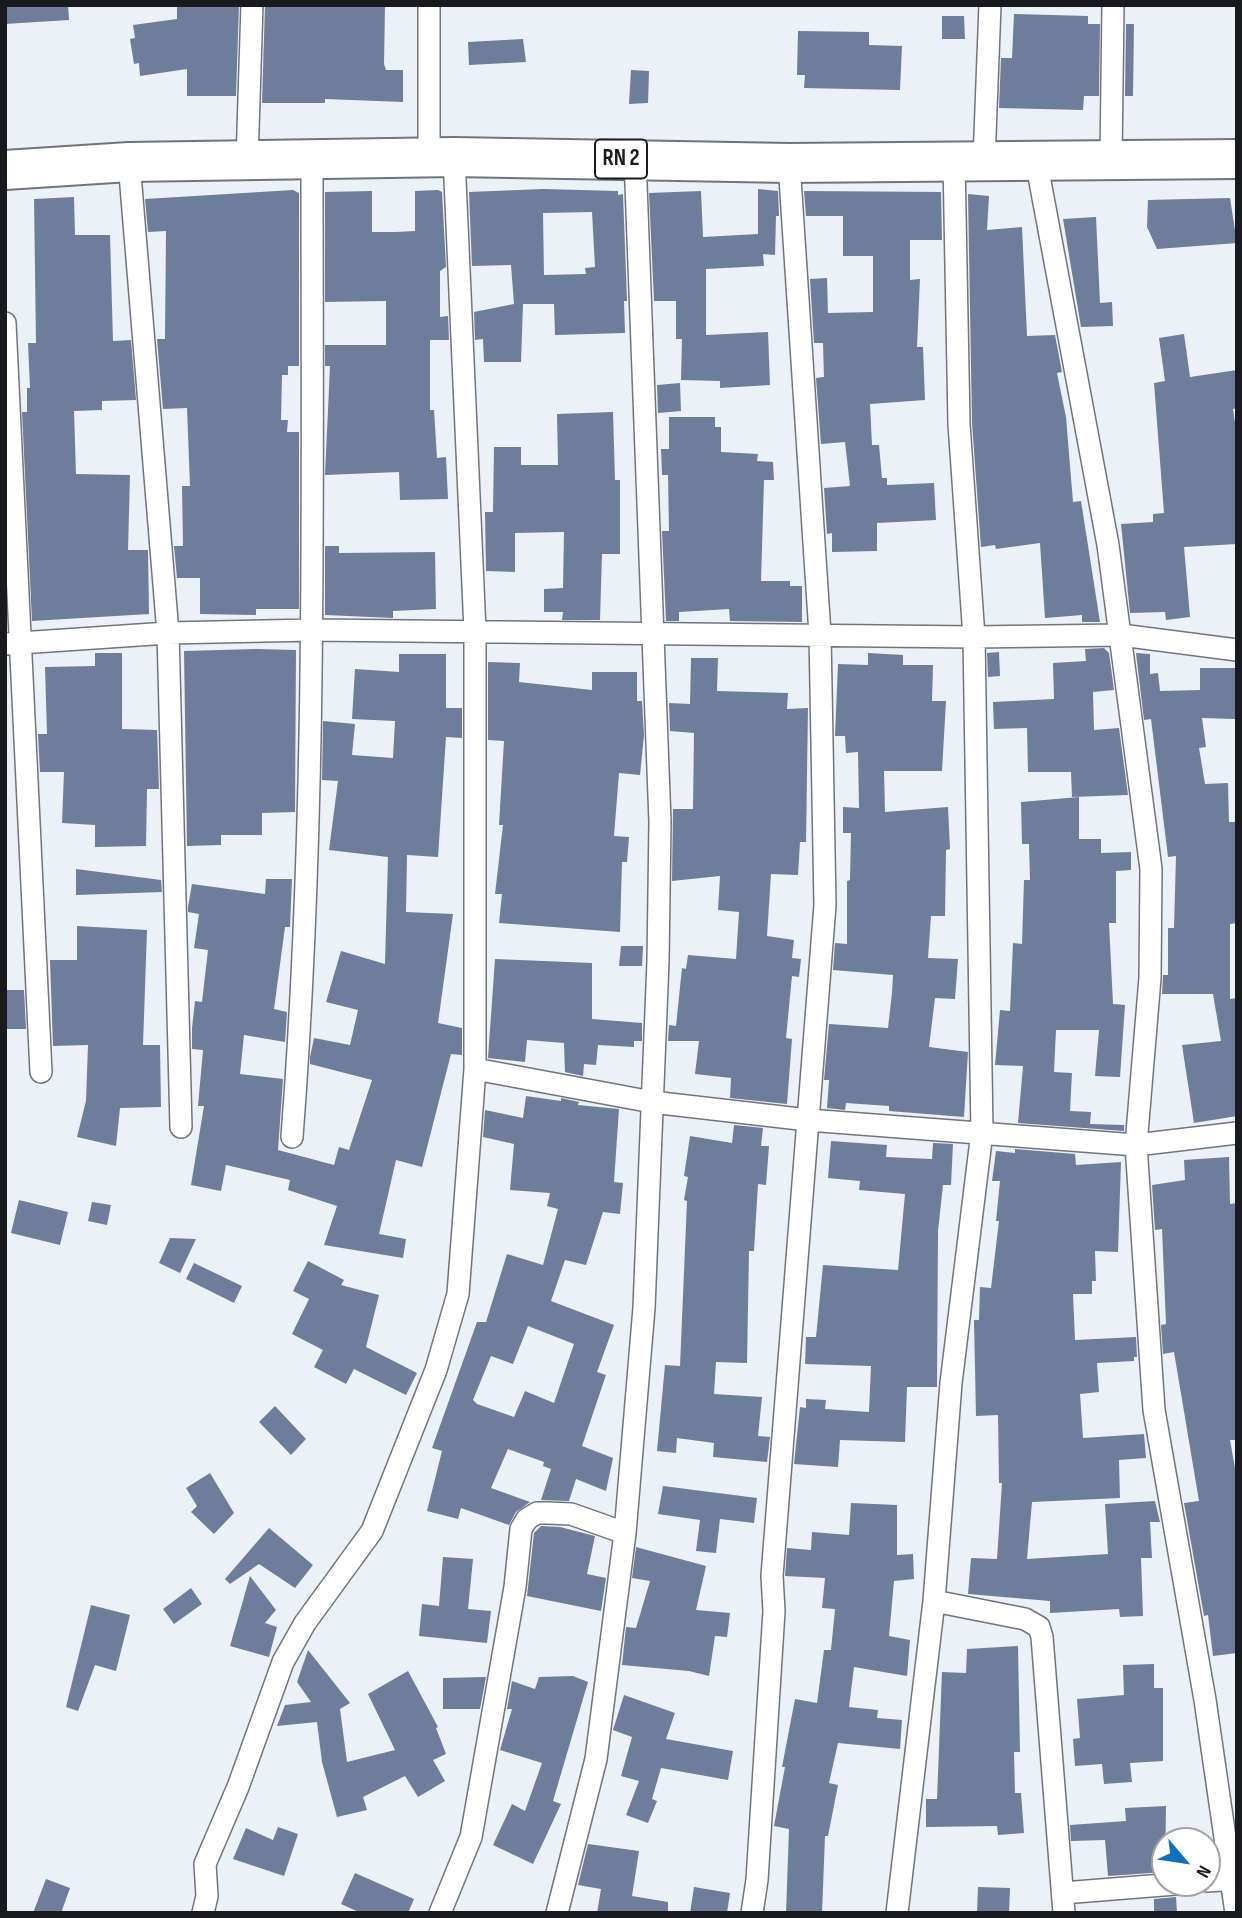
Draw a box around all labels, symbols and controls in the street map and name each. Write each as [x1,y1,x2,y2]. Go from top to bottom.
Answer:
road number: RN 2 [595,140,647,178]
north arrow [1151,1827,1221,1897]
text: N [1191,1861,1216,1881]

